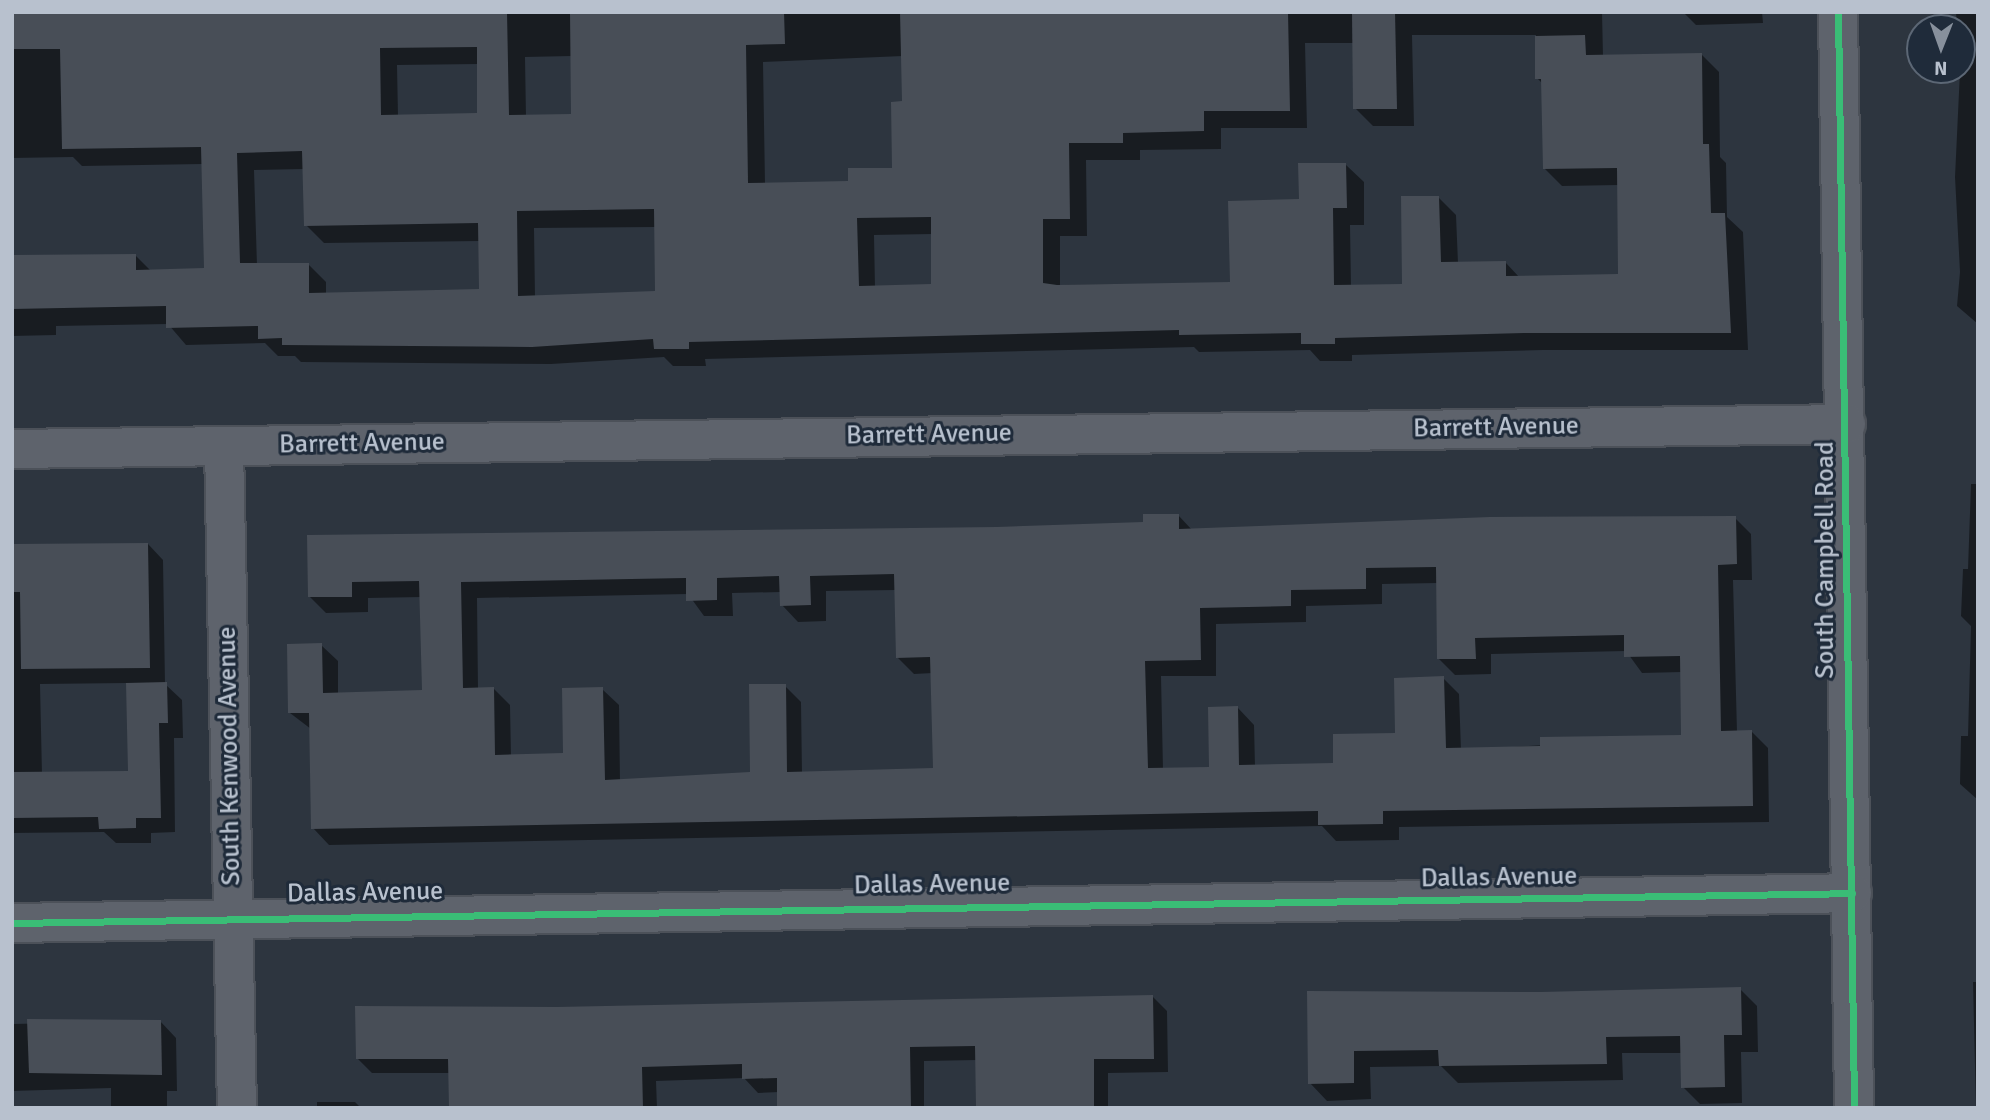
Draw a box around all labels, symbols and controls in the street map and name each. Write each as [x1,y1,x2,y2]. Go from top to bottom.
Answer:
north arrow [1906,14,1976,84]
text: N [1934,56,1947,80]
street label: Barrett Avenue [1413,411,1579,445]
street label: Barrett Avenue [846,418,1012,452]
street label: Barrett Avenue [279,427,445,461]
street label: South Campbell Road [1810,441,1842,679]
street label: South Kenwood Avenue [212,626,248,886]
street label: Dallas Avenue [1421,861,1577,895]
street label: Dallas Avenue [854,868,1010,902]
street label: Dallas Avenue [287,876,443,910]

